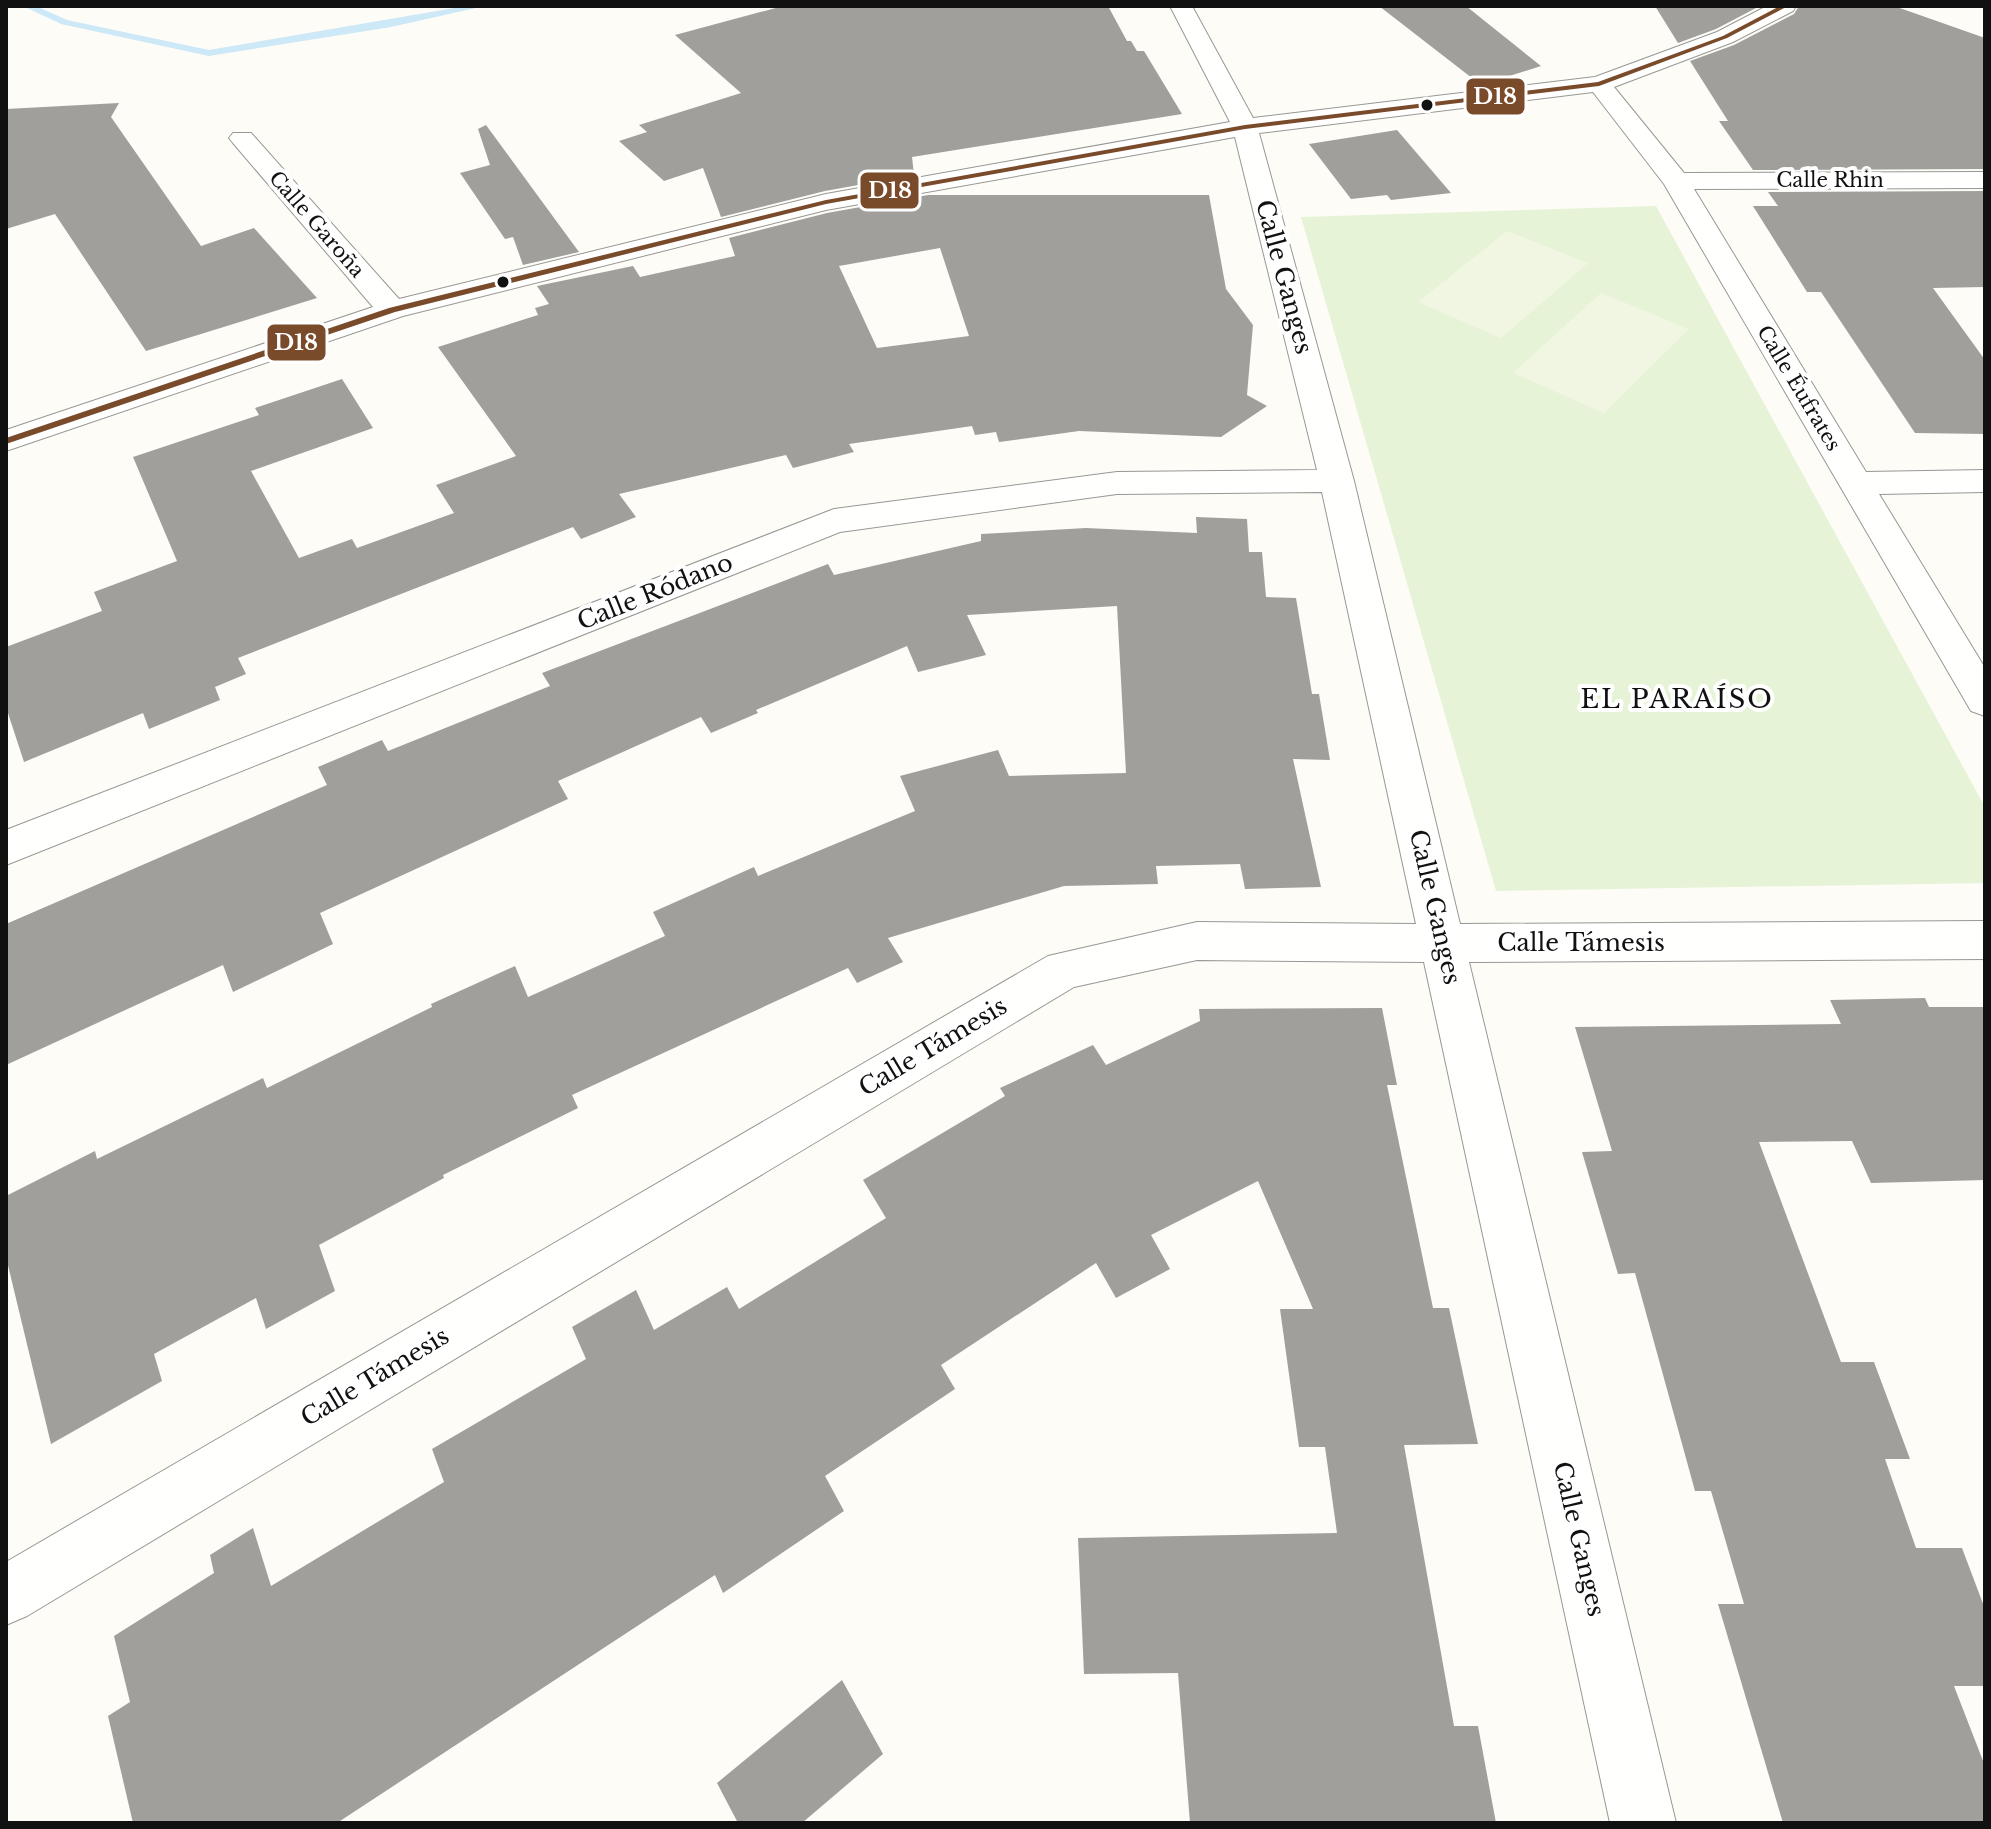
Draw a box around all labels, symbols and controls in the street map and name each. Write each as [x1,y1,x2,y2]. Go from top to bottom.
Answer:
line badge: D18 [1465,77,1526,116]
text: D18 [1473,83,1517,110]
unlabelled marker [1419,97,1435,113]
street label: Calle Garoña [264,166,370,283]
street label: Calle Rhin [1776,168,1884,192]
line badge: D18 [859,171,920,210]
text: D18 [868,177,912,204]
street label: Calle Ganges [1250,197,1319,357]
unlabelled marker [495,274,511,290]
street label: Calle Éufrates [1752,320,1847,455]
line badge: D18 [266,323,327,362]
text: D18 [274,329,318,356]
street label: Calle Ródano [573,547,737,636]
district label: EL PARAÍSO [1580,683,1774,715]
street label: Calle Ganges [1404,826,1467,987]
street label: Calle Támesis [1497,928,1665,957]
street label: Calle Támesis [853,991,1012,1102]
street label: Calle Támesis [295,1321,454,1432]
street label: Calle Ganges [1548,1458,1611,1619]

